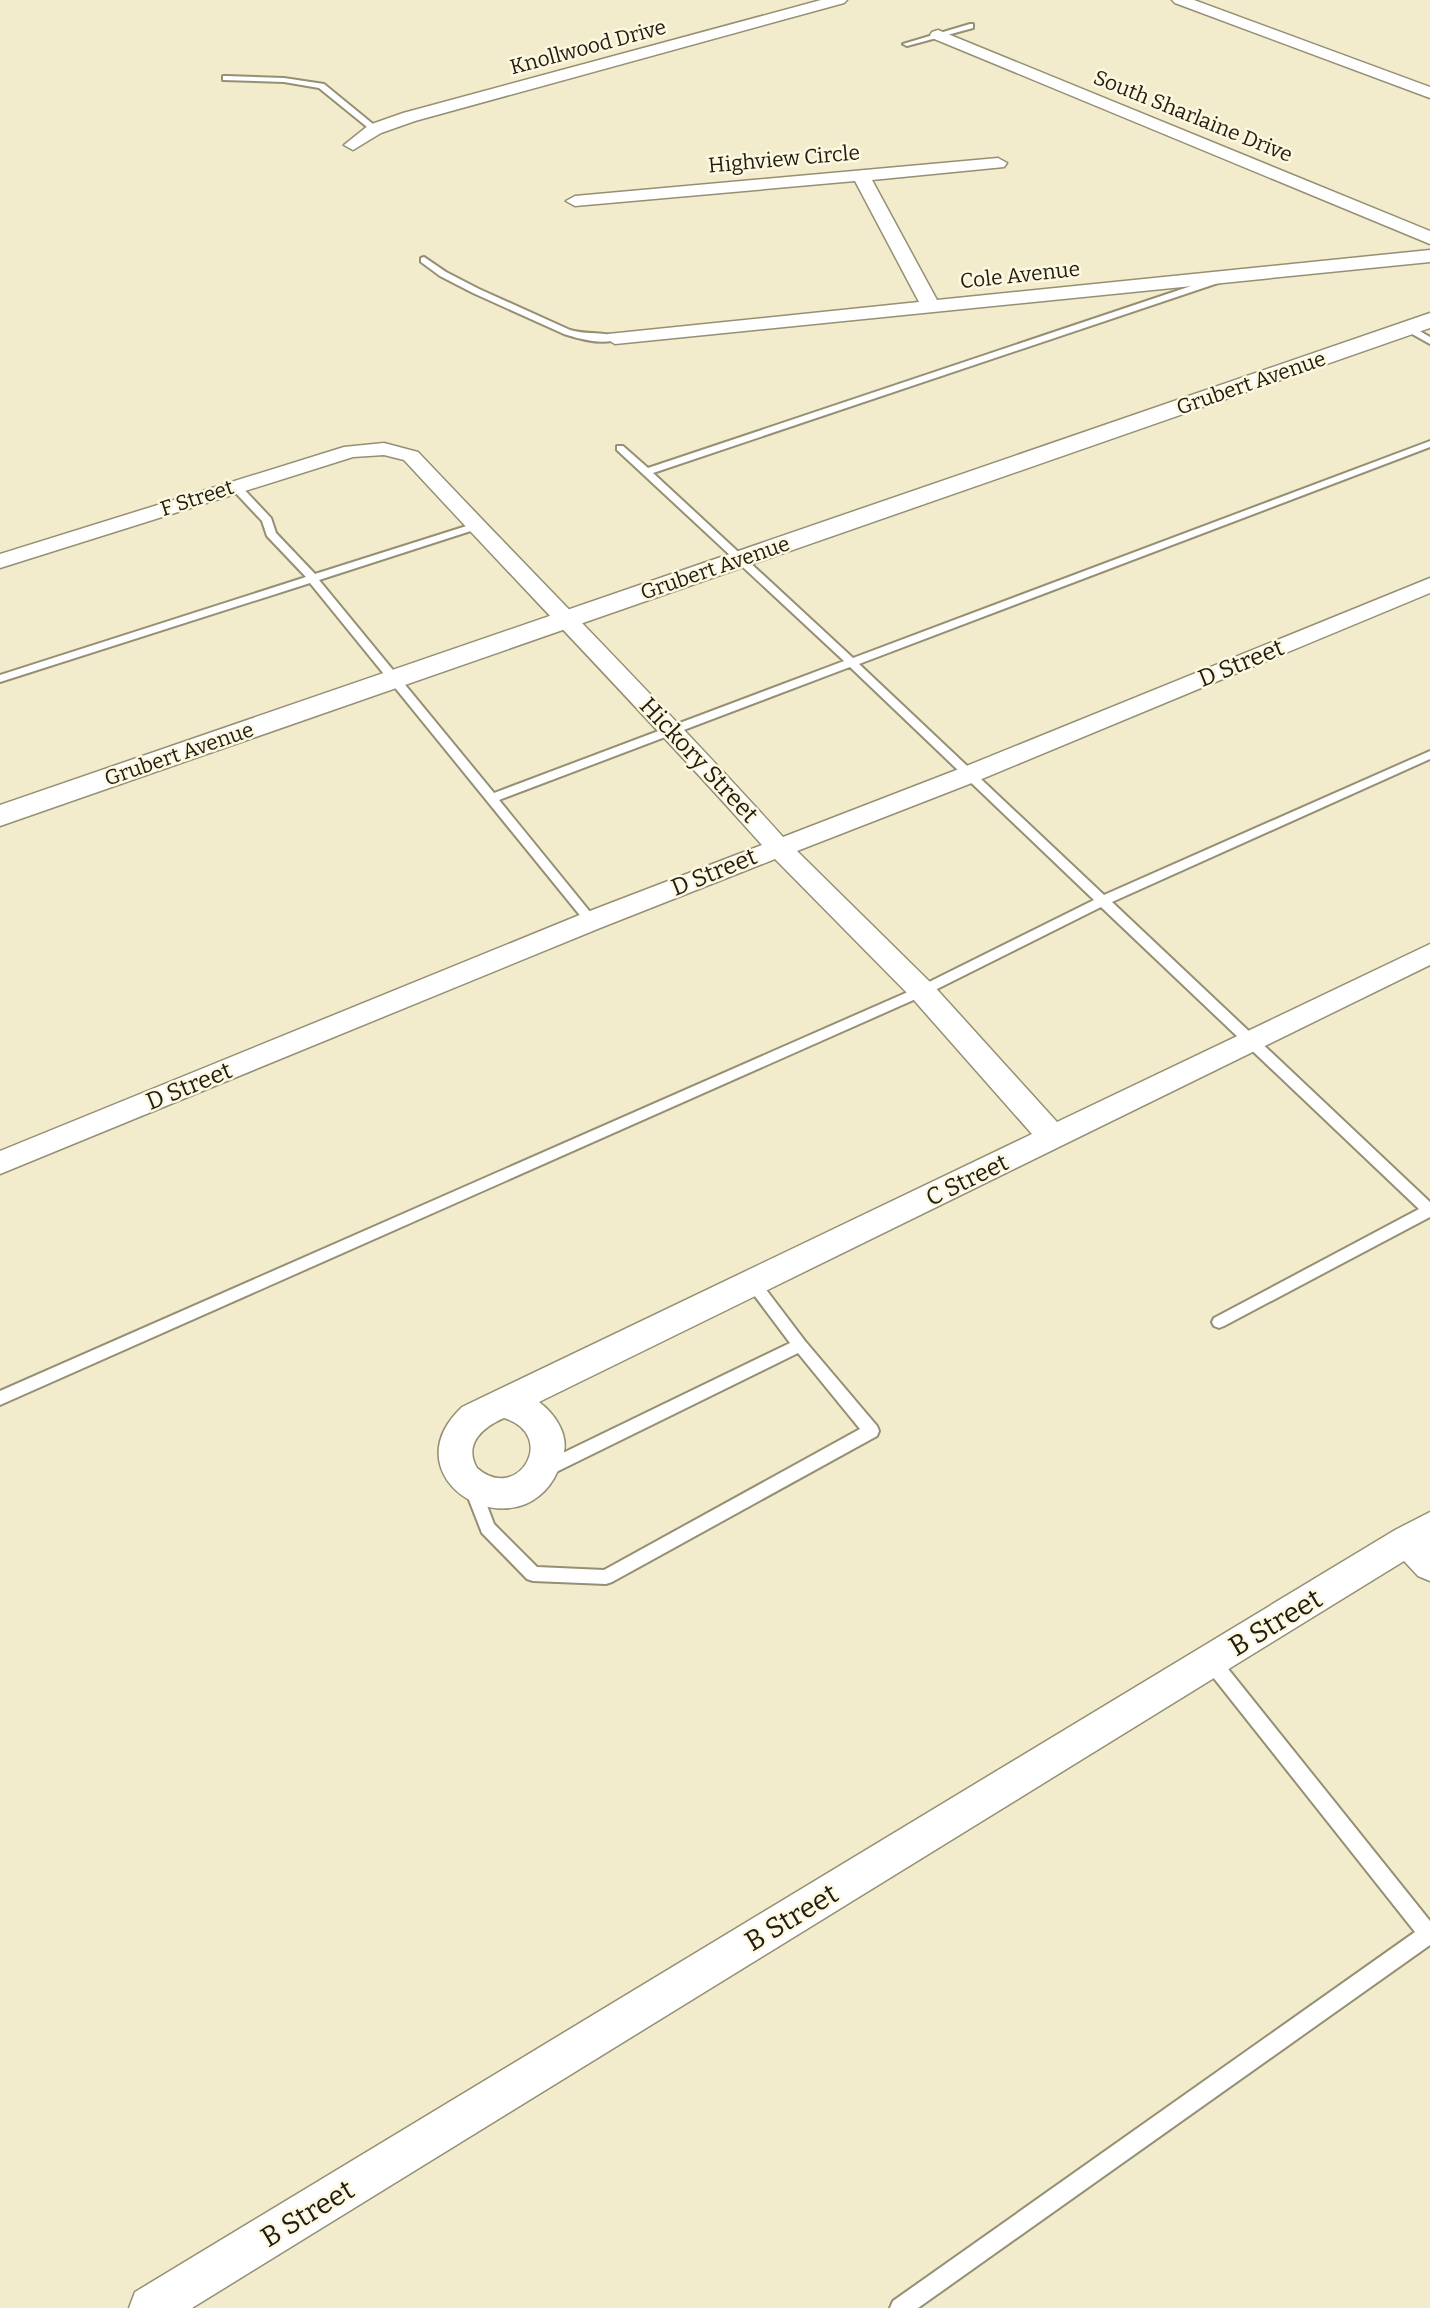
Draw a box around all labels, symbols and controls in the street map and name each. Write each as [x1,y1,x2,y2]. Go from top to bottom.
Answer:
street label: Knollwood Drive [507,14,669,80]
street label: South Sharlaine Drive [1090,64,1296,168]
street label: Highview Circle [707,139,861,179]
street label: Cole Avenue [959,256,1081,294]
street label: Grubert Avenue [1173,345,1329,421]
street label: F Street [157,474,237,522]
street label: Grubert Avenue [637,530,793,606]
street label: D Street [1194,633,1288,693]
street label: Hickory Street [634,692,764,829]
street label: Grubert Avenue [101,716,257,792]
street label: D Street [667,842,761,902]
street label: D Street [142,1056,236,1116]
street label: C Street [921,1148,1013,1212]
street label: B Street [1223,1582,1328,1663]
street label: B Street [739,1877,844,1958]
street label: B Street [255,2173,360,2254]

